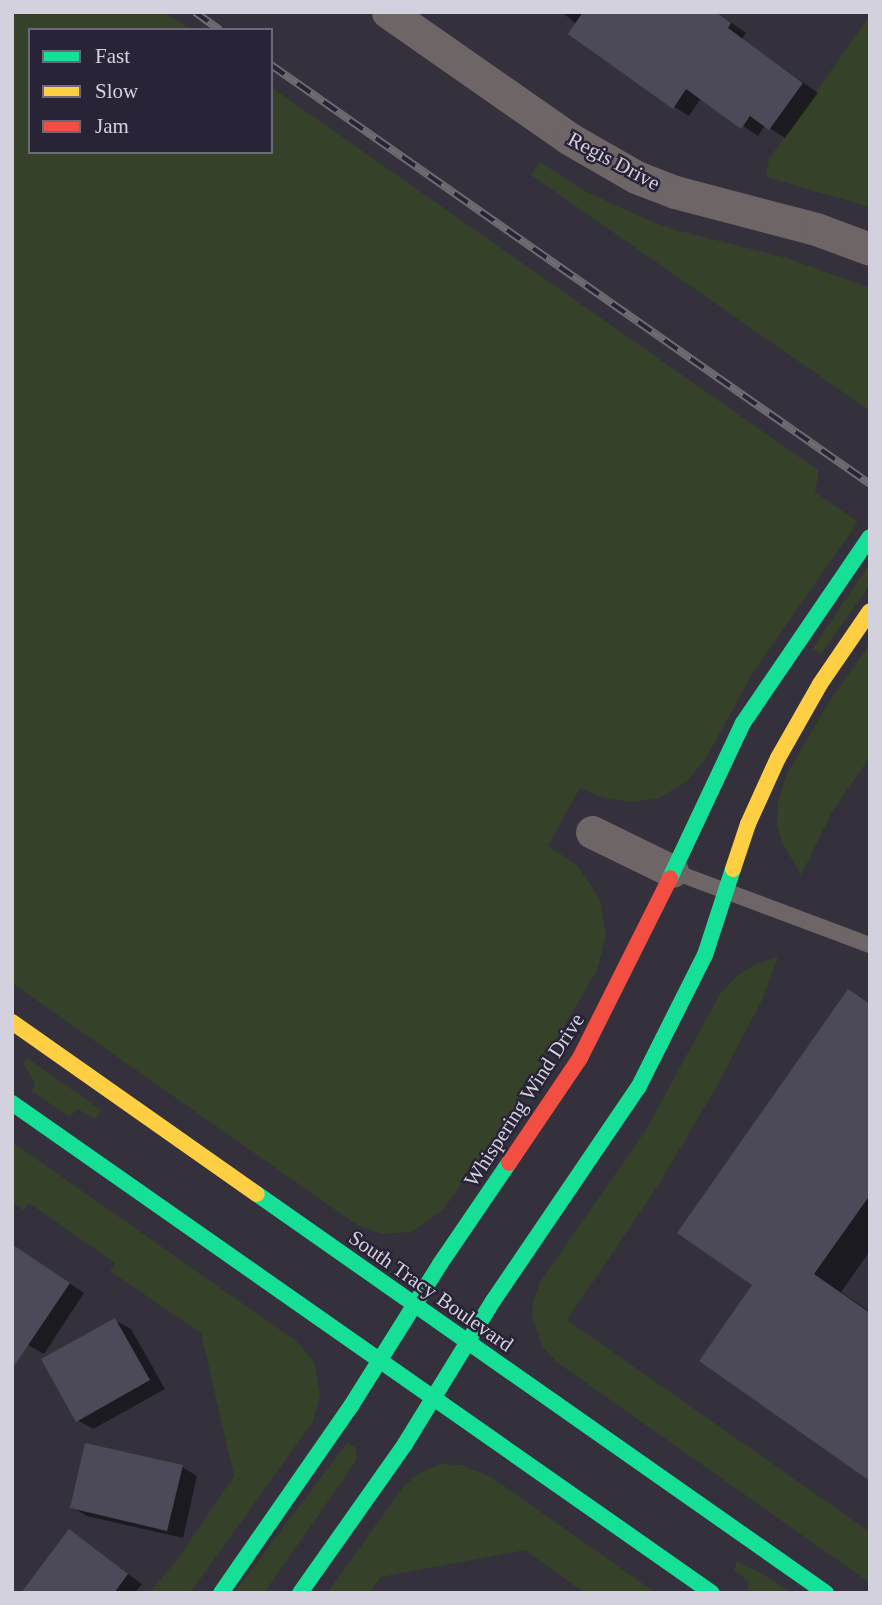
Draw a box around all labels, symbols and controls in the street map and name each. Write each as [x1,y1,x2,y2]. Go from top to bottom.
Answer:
legend [28,28,273,154]
text: Fast [95,44,130,68]
text: Slow [95,79,138,103]
text: Jam [95,114,129,138]
street label: Regis Drive [564,126,664,196]
street label: Whispering Wind Drive [458,1008,590,1192]
street label: South Tracy Boulevard [344,1225,518,1357]

